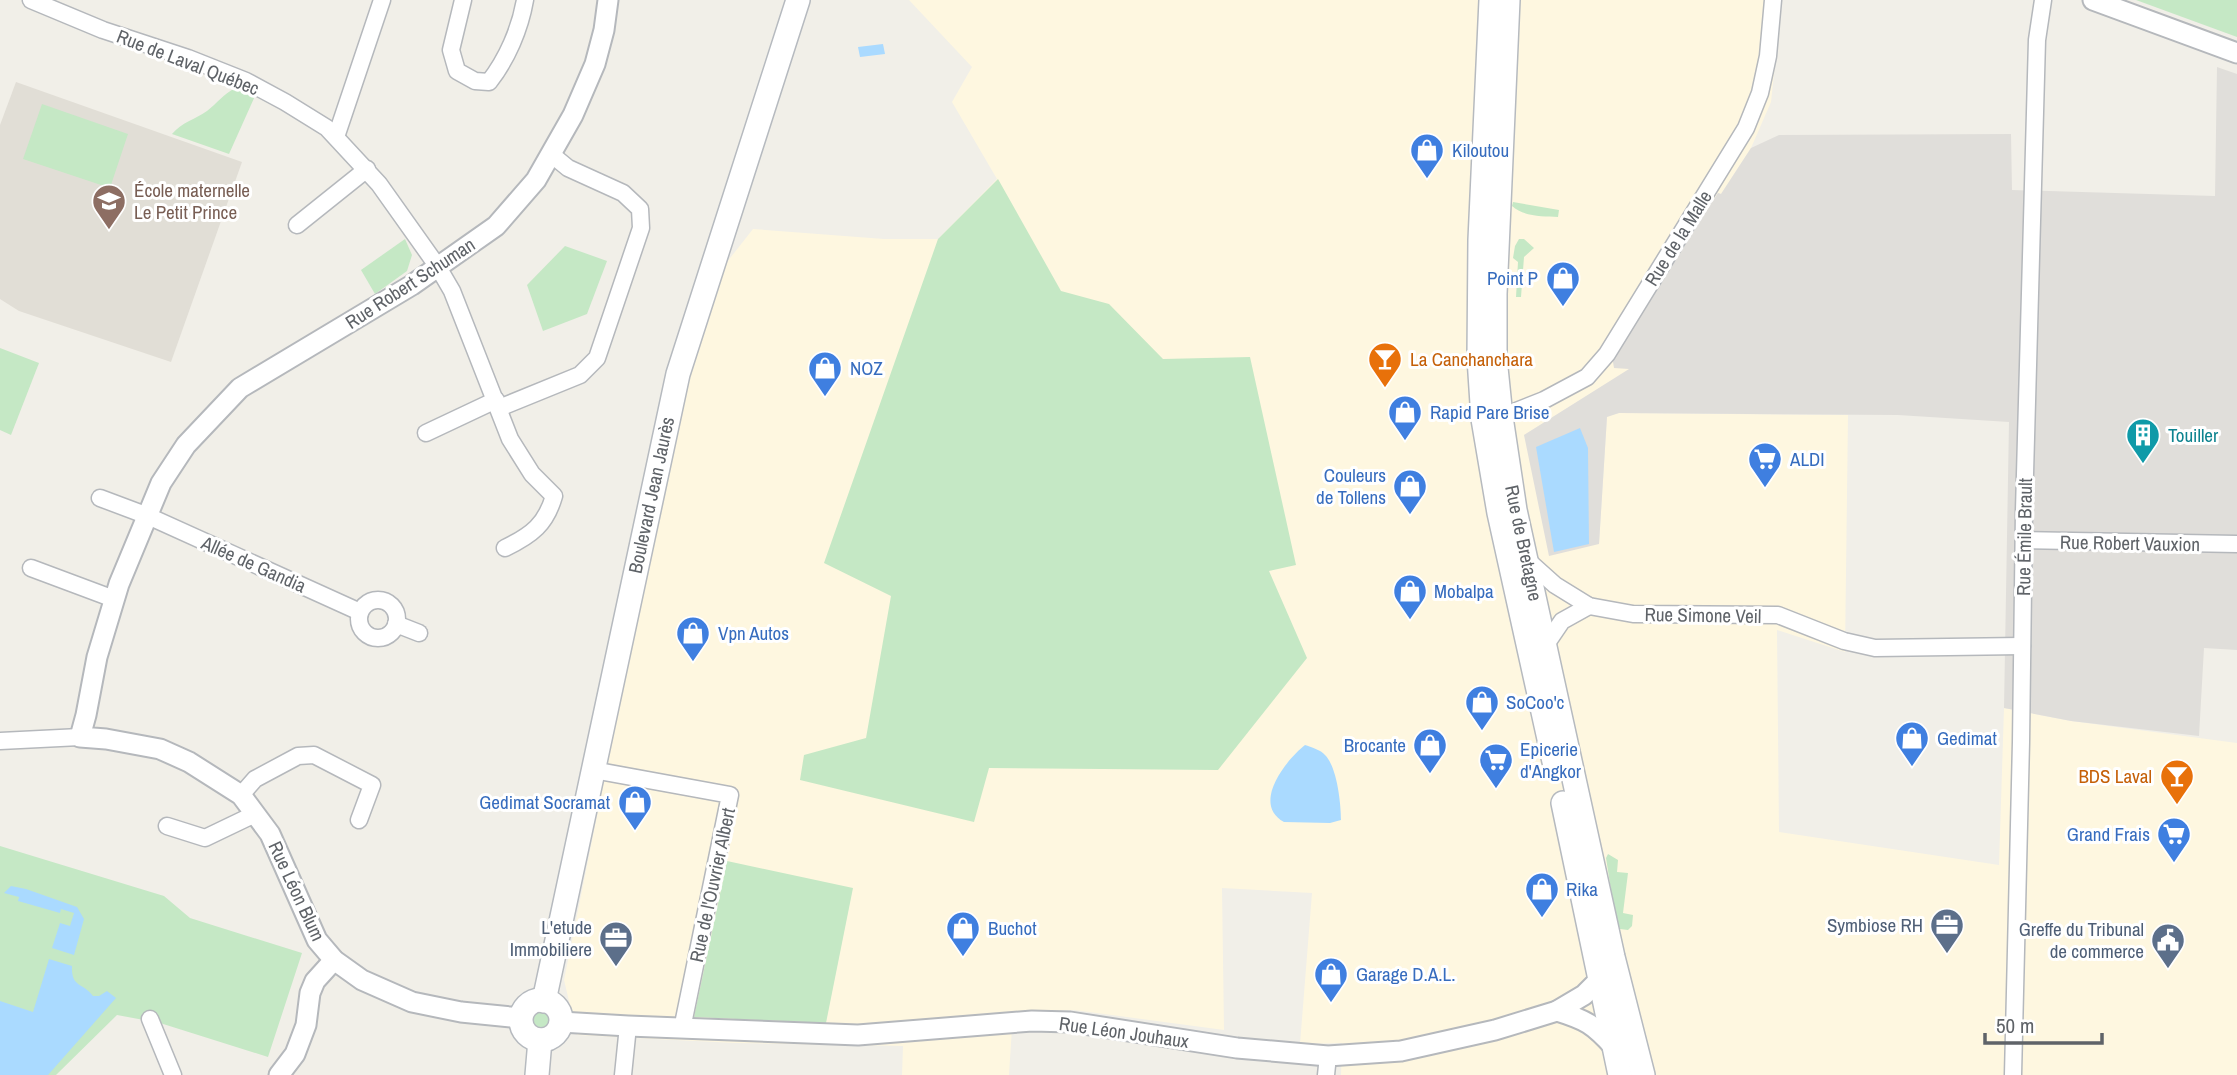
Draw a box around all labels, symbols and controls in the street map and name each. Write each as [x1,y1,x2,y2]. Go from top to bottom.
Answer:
street label: Rue de Laval Québec [113,23,263,101]
shop icon: Kiloutou [1408,131,1446,180]
place label: Kiloutou [1452,137,1509,163]
place label: École maternelle Le Petit Prince [134,177,250,225]
school or university icon: École maternelle Le Petit Prince [90,182,128,231]
street label: Rue de la Malle [1638,185,1718,291]
street label: Rue Robert Schuman [340,231,480,335]
shop icon: Point P [1544,259,1582,308]
place label: Point P [1487,265,1538,291]
bar icon: La Canchanchara [1366,340,1404,389]
place label: La Canchanchara [1410,346,1533,372]
shop icon: NOZ [806,349,844,398]
place label: NOZ [850,355,883,381]
shop icon: Rapid Pare Brise [1386,393,1424,442]
place label: Rapid Pare Brise [1430,399,1550,425]
street label: Boulevard Jean Jaurès [622,414,680,576]
building icon: Touiller [2124,416,2162,465]
place label: Touiller [2168,422,2219,448]
supermarket icon: ALDI [1746,440,1784,489]
place label: ALDI [1789,446,1825,472]
place label: Couleurs de Tollens [1316,462,1386,510]
shop icon: Couleurs de Tollens [1391,467,1429,516]
street label: Rue Émile Brault [2010,477,2038,596]
street label: Rue de Bretagne [1499,483,1549,603]
street label: Allée de Gandia [197,529,311,599]
street label: Rue Robert Vauxion [2060,529,2200,557]
shop icon: Mobalpa [1391,572,1429,621]
place label: Mobalpa [1434,578,1494,604]
street label: Rue Simone Veil [1644,601,1762,629]
shop icon: Vpn Autos [674,614,712,663]
place label: Vpn Autos [718,620,789,646]
shop icon: SoCoo'c [1463,683,1501,732]
place label: SoCoo'c [1506,689,1565,715]
shop icon: Gedimat [1893,719,1931,768]
place label: Gedimat [1937,725,1997,751]
shop icon: Brocante [1411,726,1449,775]
place label: Brocante [1344,732,1406,758]
place label: Epicerie d'Angkor [1520,736,1582,784]
supermarket icon: Epicerie d'Angkor [1477,741,1515,790]
bar icon: BDS Laval [2158,757,2196,806]
place label: BDS Laval [2078,763,2152,789]
shop icon: Gedimat Socramat [616,783,654,832]
place label: Gedimat Socramat [479,789,611,815]
street label: Rue de l'Ouvrier Albert [683,805,741,965]
supermarket icon: Grand Frais [2155,815,2193,864]
place label: Grand Frais [2067,821,2150,847]
street label: Rue Léon Blum [263,837,331,945]
shop icon: Rika [1523,870,1561,919]
place label: Rika [1566,876,1598,902]
office icon: Symbiose RH [1928,906,1966,955]
shop icon: Buchot [944,909,982,958]
place label: Symbiose RH [1827,912,1923,938]
place label: L'etude Immobiliere [510,914,592,962]
place label: Buchot [988,915,1037,941]
place label: Greffe du Tribunal de commerce [2019,916,2144,964]
office icon: L'etude Immobiliere [597,919,635,968]
public building icon: Greffe du Tribunal de commerce [2149,921,2187,970]
shop icon: Garage D.A.L. [1312,955,1350,1004]
place label: Garage D.A.L. [1356,961,1456,987]
scale bar [1985,1002,2102,1046]
street label: Rue Léon Jouhaux [1057,1010,1191,1054]
text: 50 m [1996,1011,2034,1040]

